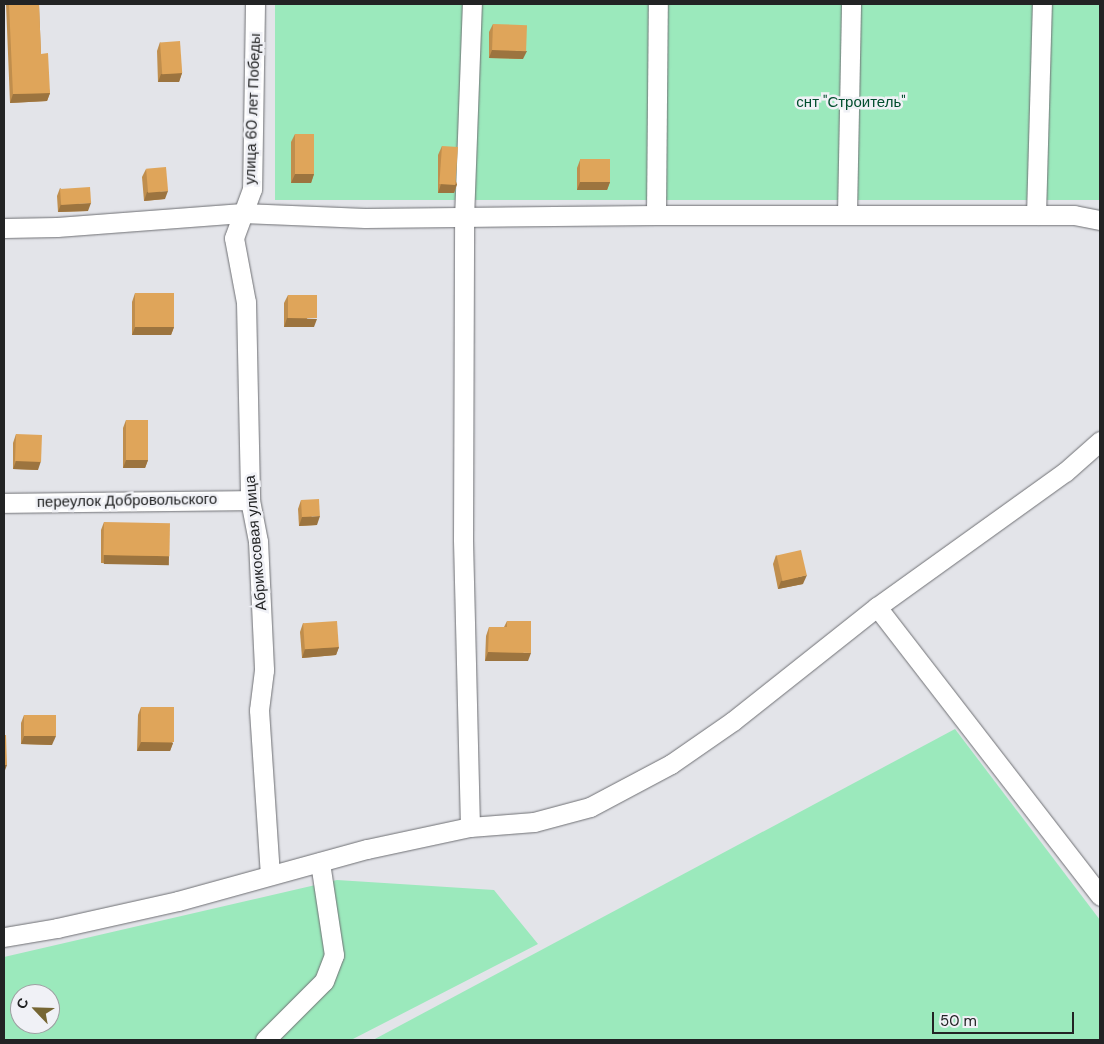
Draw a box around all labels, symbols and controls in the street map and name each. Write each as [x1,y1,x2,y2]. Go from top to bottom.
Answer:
street label: улица 60 лет Победы [241,33,265,185]
park label: снт "Строитель" [796,94,906,112]
street label: Абрикосовая улица [241,475,271,611]
street label: переулок Добровольского [37,490,217,512]
north arrow [10,984,60,1034]
text: С [12,995,32,1012]
scale bar [934,1002,1076,1034]
text: 50 m [940,1011,977,1031]

